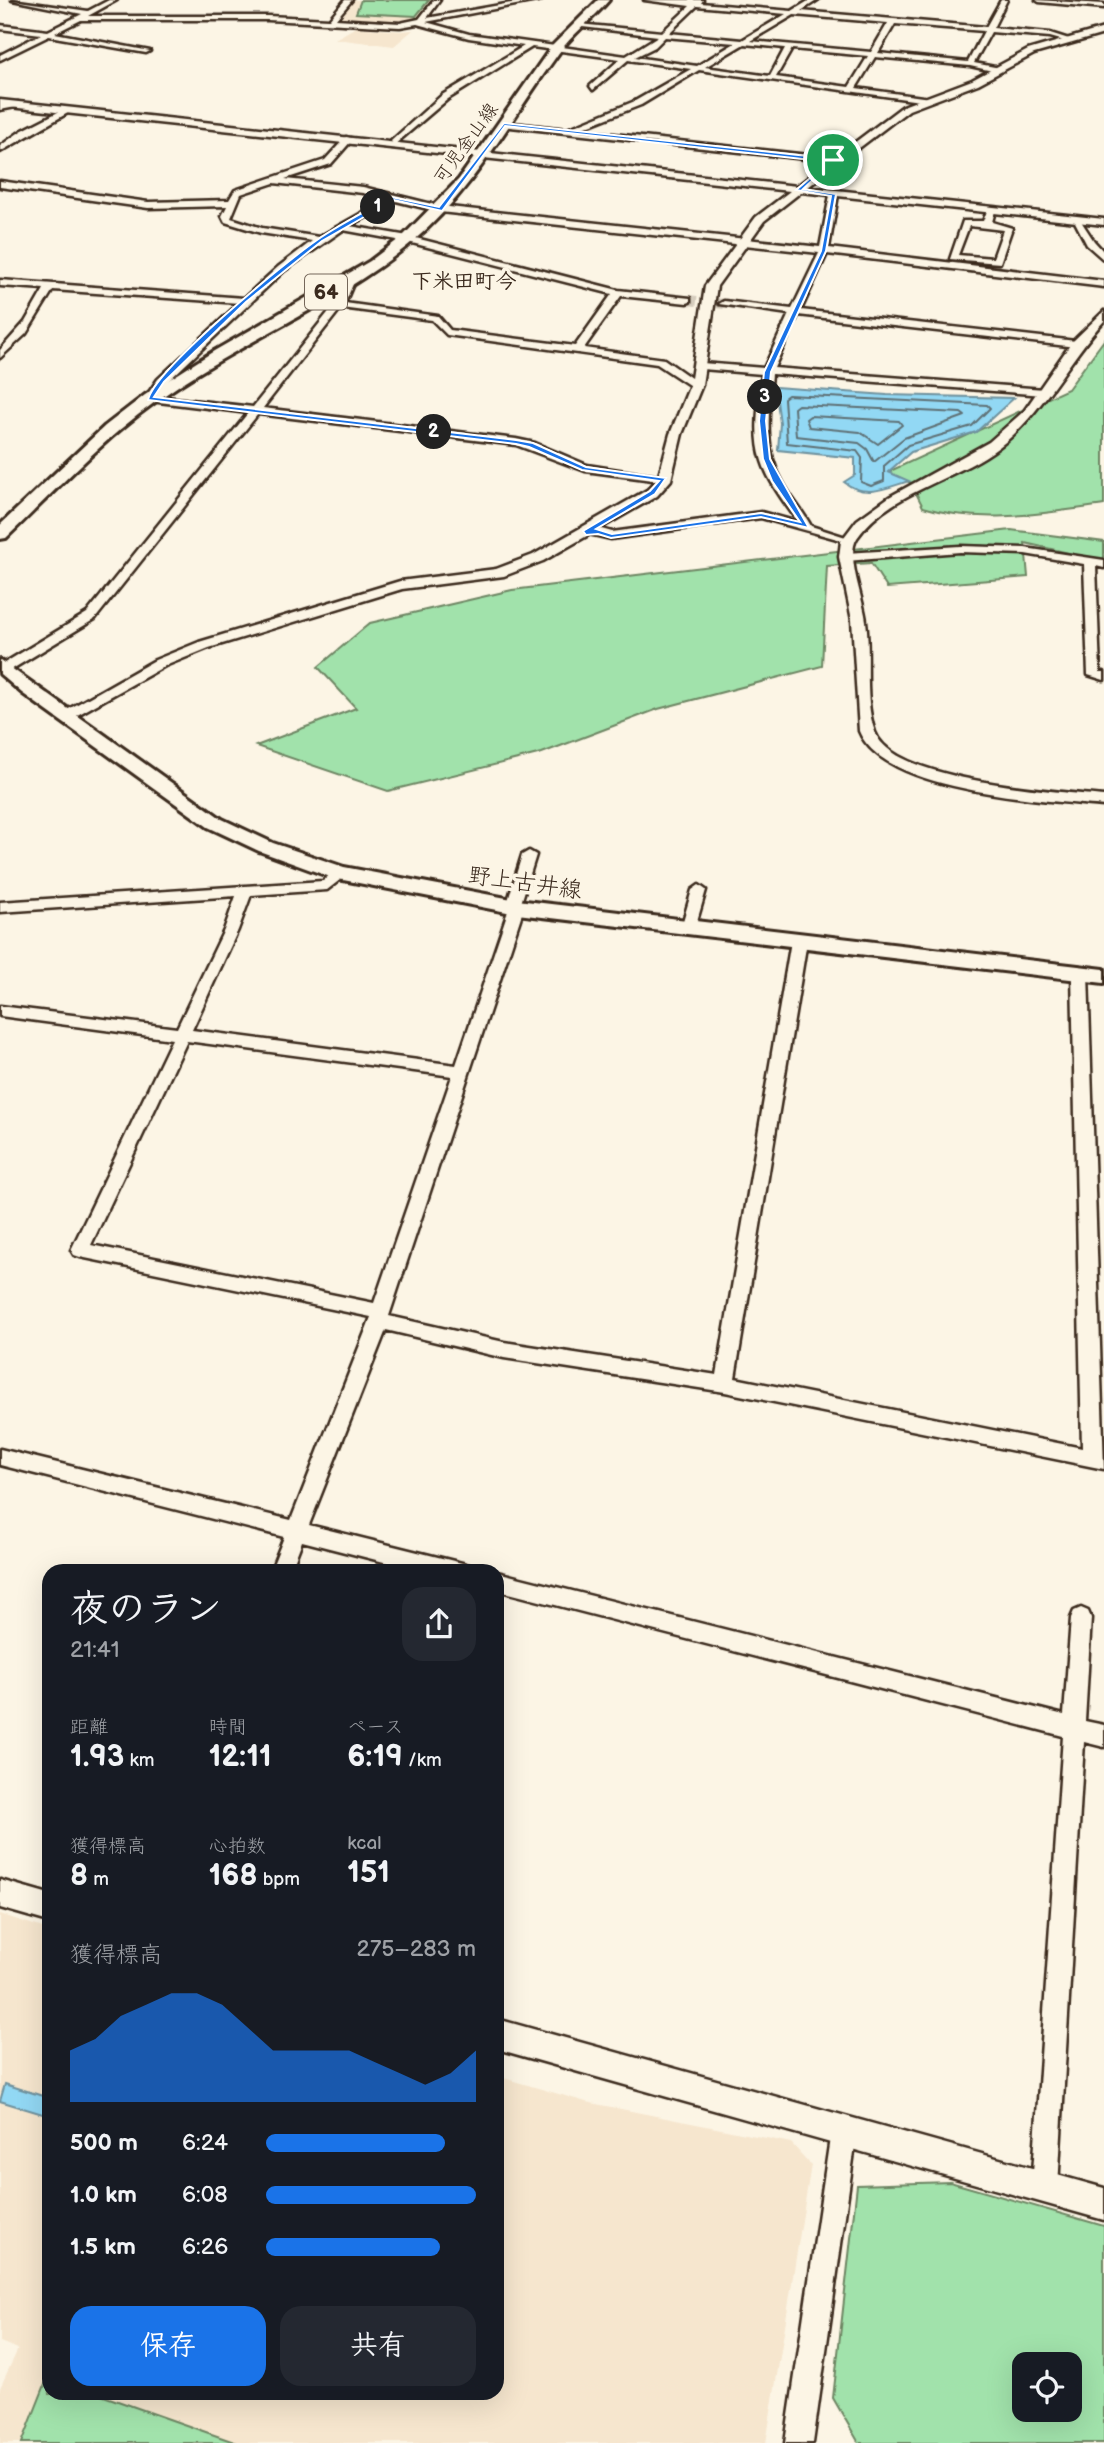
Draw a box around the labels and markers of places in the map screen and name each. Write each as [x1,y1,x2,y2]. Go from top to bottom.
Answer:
pin [803,130,863,190]
pin: 1 [360,190,396,224]
pin: 3 [748,380,782,414]
pin: 2 [416,414,452,450]

